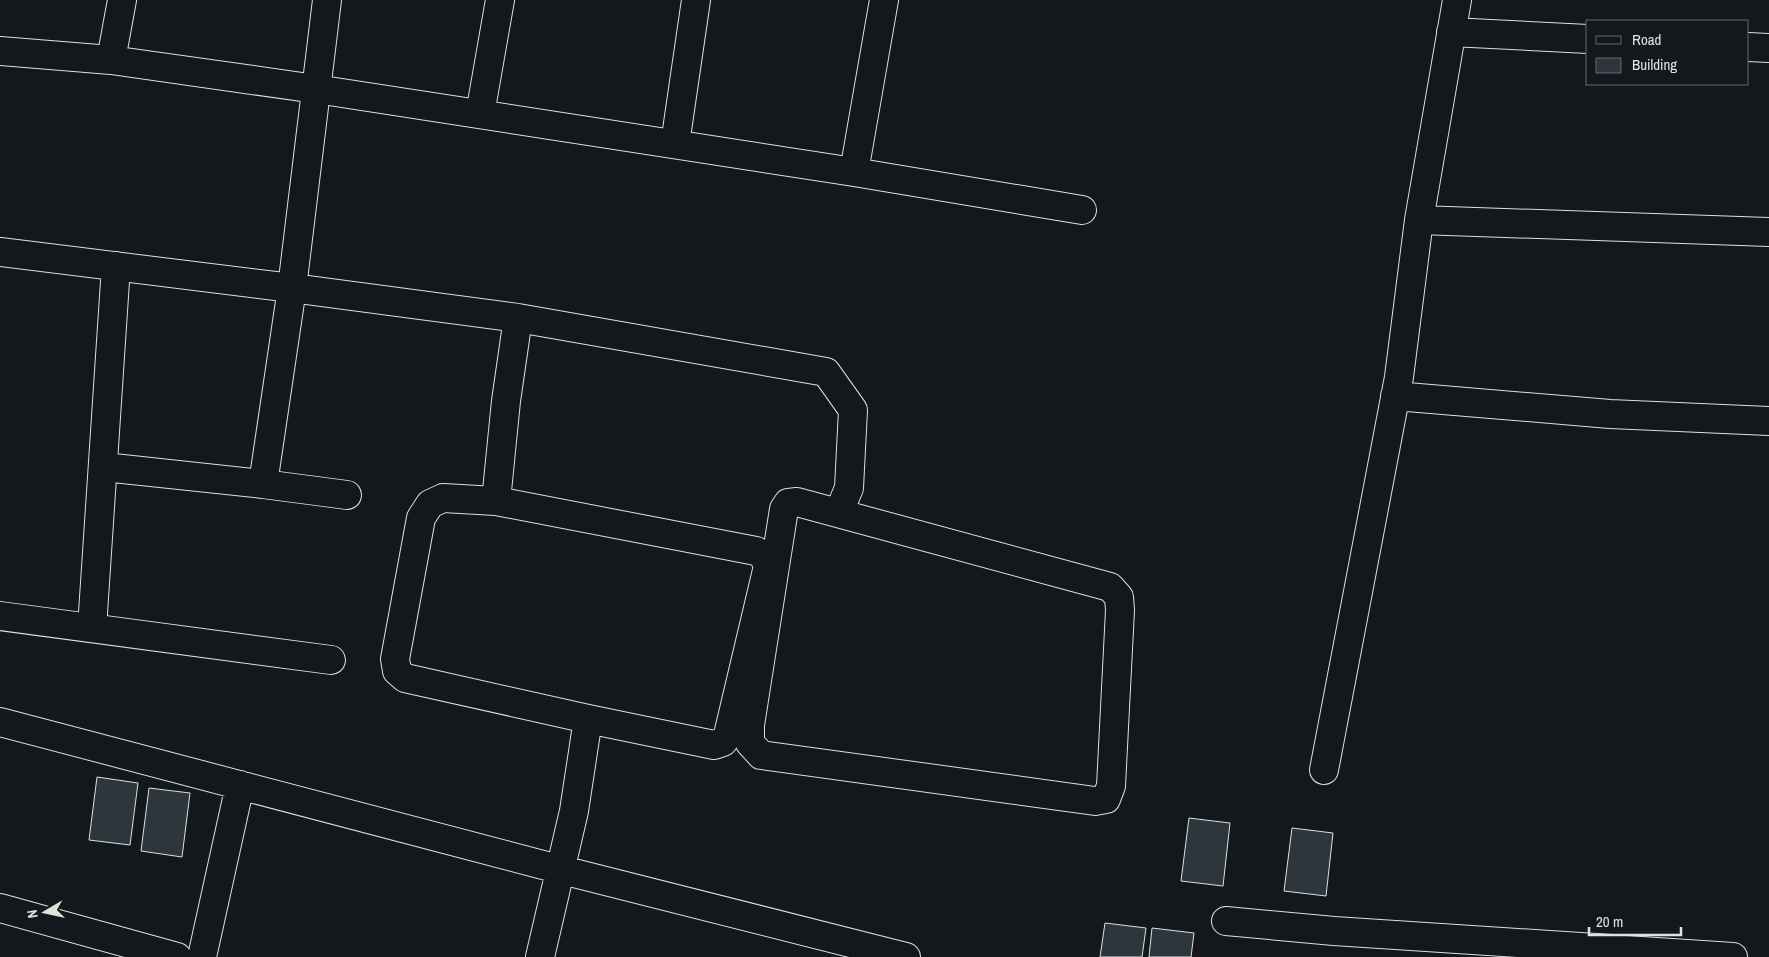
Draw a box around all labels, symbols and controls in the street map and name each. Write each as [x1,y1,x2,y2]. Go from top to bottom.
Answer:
legend [1586,20,1749,85]
text: Road [1632,29,1661,50]
text: Building [1632,54,1677,75]
north arrow [20,887,70,937]
scale bar [1589,904,1682,936]
text: N [23,909,42,920]
text: 20 m [1596,911,1623,932]

